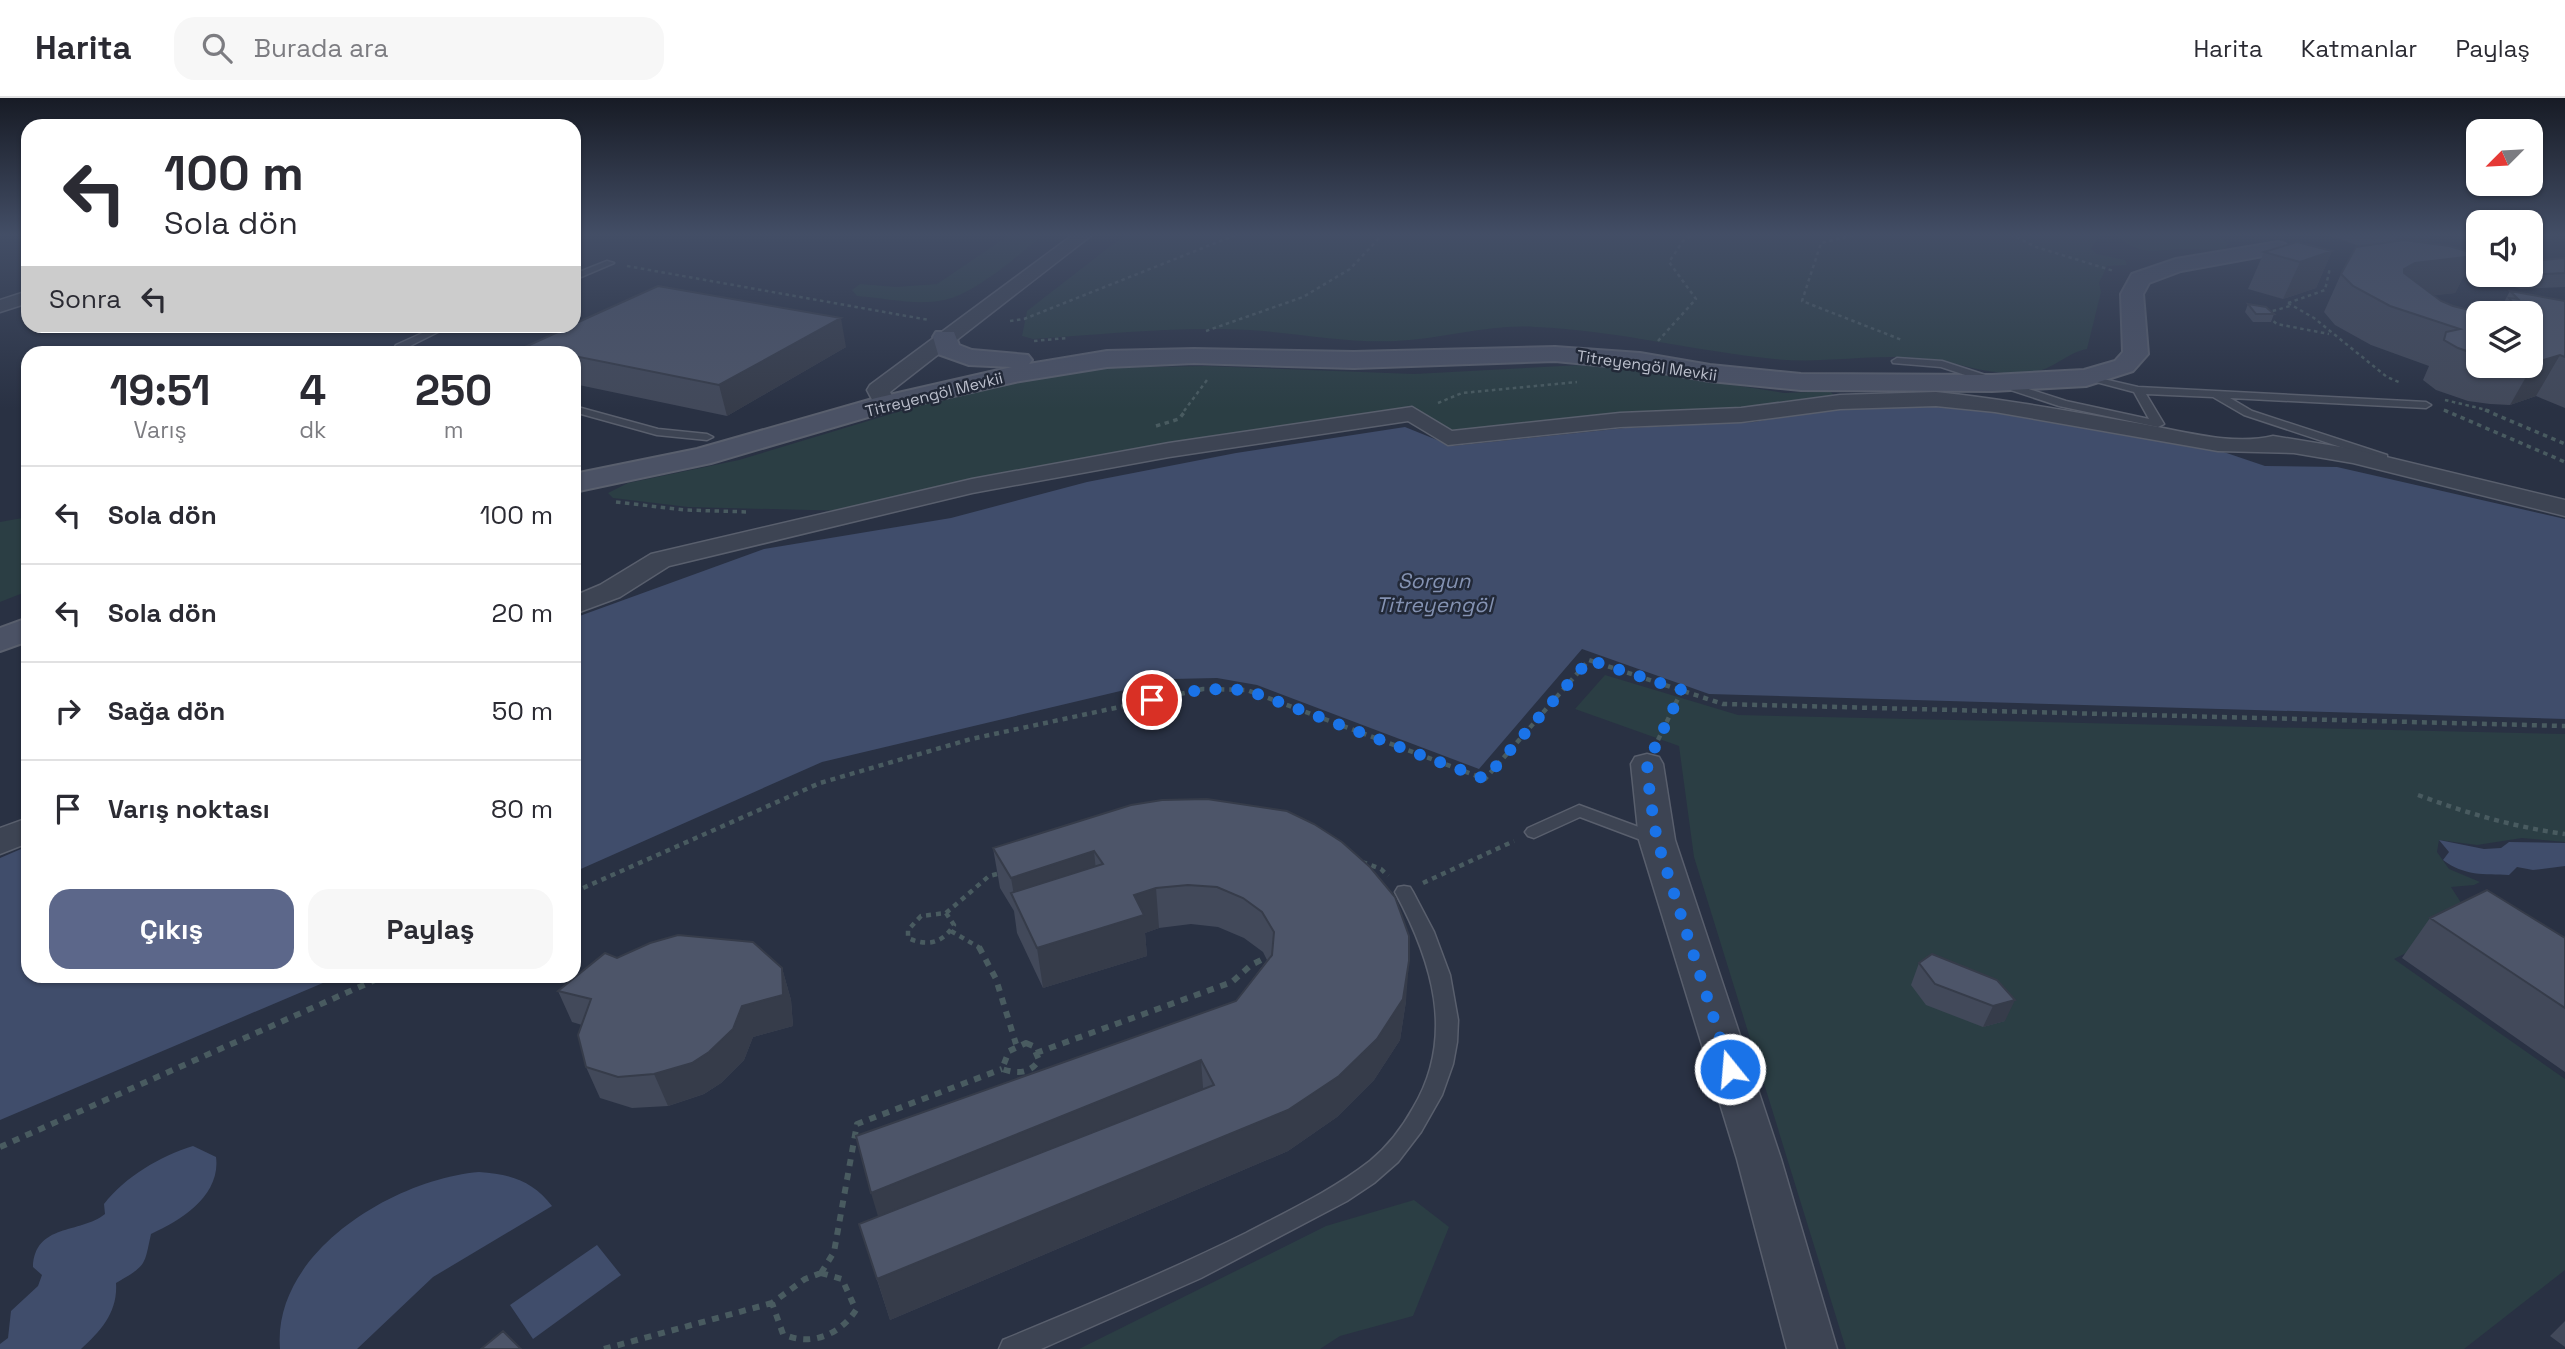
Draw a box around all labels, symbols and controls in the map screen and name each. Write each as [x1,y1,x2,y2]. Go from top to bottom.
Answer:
search box [174,17,664,80]
text: Harita [35,27,132,69]
icon: search [198,29,236,67]
text: Burada ara [254,31,388,65]
text: Harita [2194,33,2263,64]
text: Katmanlar [2301,33,2417,64]
text: Paylaş [2455,33,2530,64]
north arrow [2466,119,2543,196]
map controls [2466,119,2543,378]
text: 100 m [164,142,304,204]
icon: left [49,147,140,238]
text: Sola dön [164,203,298,243]
button: sound [2466,210,2543,287]
icon: left [135,280,173,318]
text: Sonra [49,282,121,316]
button: layers [2466,301,2543,378]
street label: Titreyengöl Mevkii [1576,345,1718,386]
text: 19:51 [110,364,211,417]
text: 4 [299,364,326,417]
text: 250 [415,364,492,417]
street label: Titreyengöl Mevkii [863,367,1005,422]
text: Varış [134,415,187,445]
text: dk [299,415,326,445]
text: m [444,415,464,445]
icon: left [49,496,87,534]
text: Sola dön [108,498,217,532]
text: 100 m [480,498,553,532]
water label: Sorgun Titreyengöl [1376,567,1495,618]
icon: left [49,594,87,632]
text: Sola dön [108,596,217,630]
text: 20 m [492,596,553,630]
pin [1122,670,1182,730]
icon: arrive [1133,681,1171,719]
icon: right [49,692,87,730]
text: Sağa dön [108,694,225,728]
text: 50 m [492,694,553,728]
icon: arrive [49,790,87,828]
text: Varış noktası [108,792,270,826]
text: 80 m [491,792,553,826]
button: Çıkış [49,889,294,969]
button: Paylaş [308,889,553,969]
position arrow [1693,1032,1767,1106]

